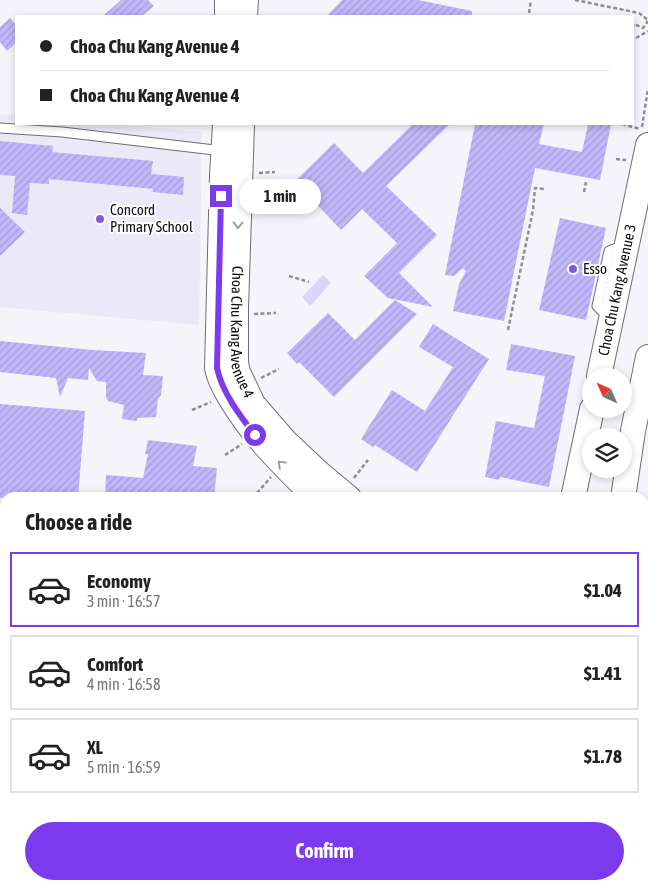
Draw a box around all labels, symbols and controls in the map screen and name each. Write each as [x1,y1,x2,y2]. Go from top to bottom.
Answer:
text: Choa Chu Kang Avenue 4 [70,35,240,57]
text: Choa Chu Kang Avenue 4 [70,84,240,106]
callout: 1 min [238,178,321,214]
route end [210,185,232,207]
text: 1 min [264,187,296,205]
place label: Concord Primary School [110,201,193,235]
marker: Concord Primary School [94,213,106,225]
one-way arrow [233,221,244,229]
street label: Choa Chu Kang Avenue 3 [595,222,639,357]
place label: Esso [583,260,607,277]
marker: Esso [567,263,579,275]
street label: Choa Chu Kang Avenue 4 [228,266,258,400]
north arrow [582,368,632,418]
map controls [582,368,632,478]
route start [244,424,266,446]
button: layers [582,428,632,478]
one-way arrow [278,461,287,470]
text: Choose a ride [25,509,132,535]
icon: car [27,567,72,612]
text: Economy [87,570,151,592]
text: $1.04 [584,579,622,601]
text: 3 min · 16:57 [87,592,160,610]
icon: car [27,650,72,695]
text: Comfort [87,653,143,675]
text: $1.41 [584,662,622,684]
text: 4 min · 16:58 [87,675,160,693]
icon: car [27,733,72,778]
text: XL [87,736,103,758]
text: $1.78 [584,745,622,767]
text: 5 min · 16:59 [87,758,160,776]
button: Confirm [25,822,624,880]

